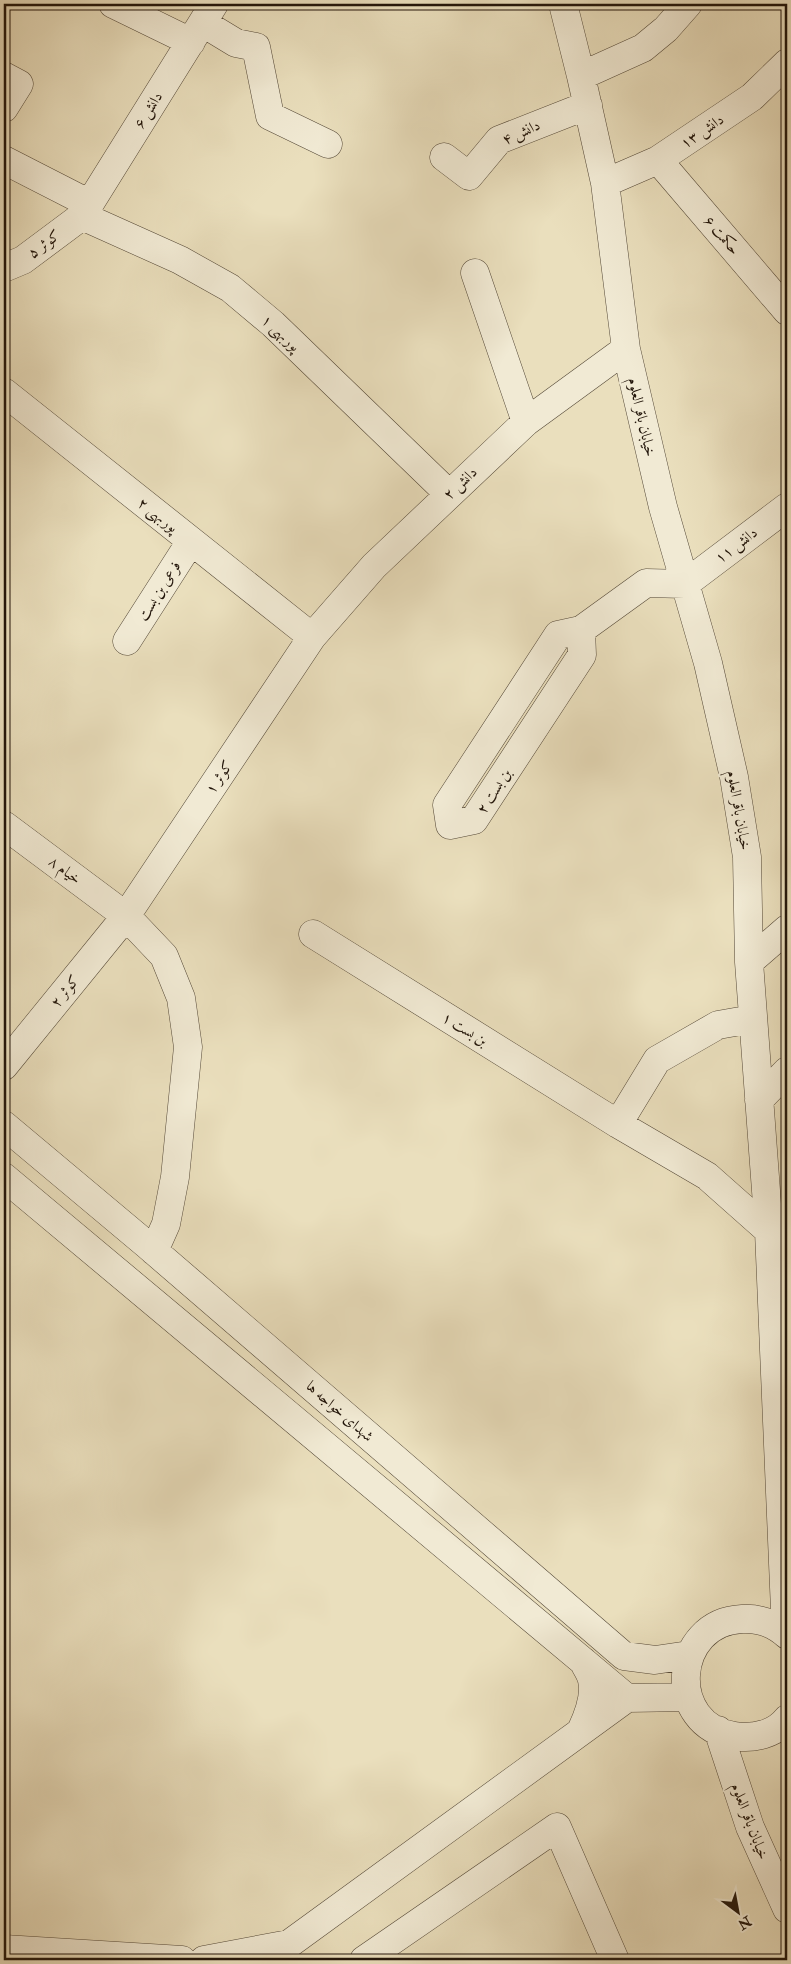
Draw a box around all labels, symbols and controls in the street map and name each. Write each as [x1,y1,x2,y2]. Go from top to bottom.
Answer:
street label: دانش ۶ [130,88,167,132]
street label: دانش ۱۳ [677,110,728,153]
street label: دانش ۴ [499,116,543,149]
street label: حکمت ۶ [699,212,744,259]
street label: کوثر ۵ [24,226,64,263]
street label: پوربهی ۱ [257,311,305,357]
street label: خیابان باقر العلوم [620,376,660,459]
street label: دانش ۲ [439,463,481,504]
street label: پوربهی ۲ [133,494,183,538]
street label: دانش ۱۱ [711,523,761,568]
street label: فرعی بن بست [134,558,185,625]
street label: کوثر ۱ [201,757,237,798]
street label: بن بست ۲ [473,765,516,818]
street label: خیابان باقر العلوم [719,769,755,852]
street label: خیام ۸ [43,852,85,891]
street label: کوثر ۲ [47,971,84,1011]
street label: بن بست ۱ [438,1008,491,1051]
street label: شهدای خواجه ها [302,1377,377,1446]
street label: خیابان باقر العلوم [723,1780,773,1863]
north arrow [714,1886,764,1936]
text: N [734,1912,755,1933]

